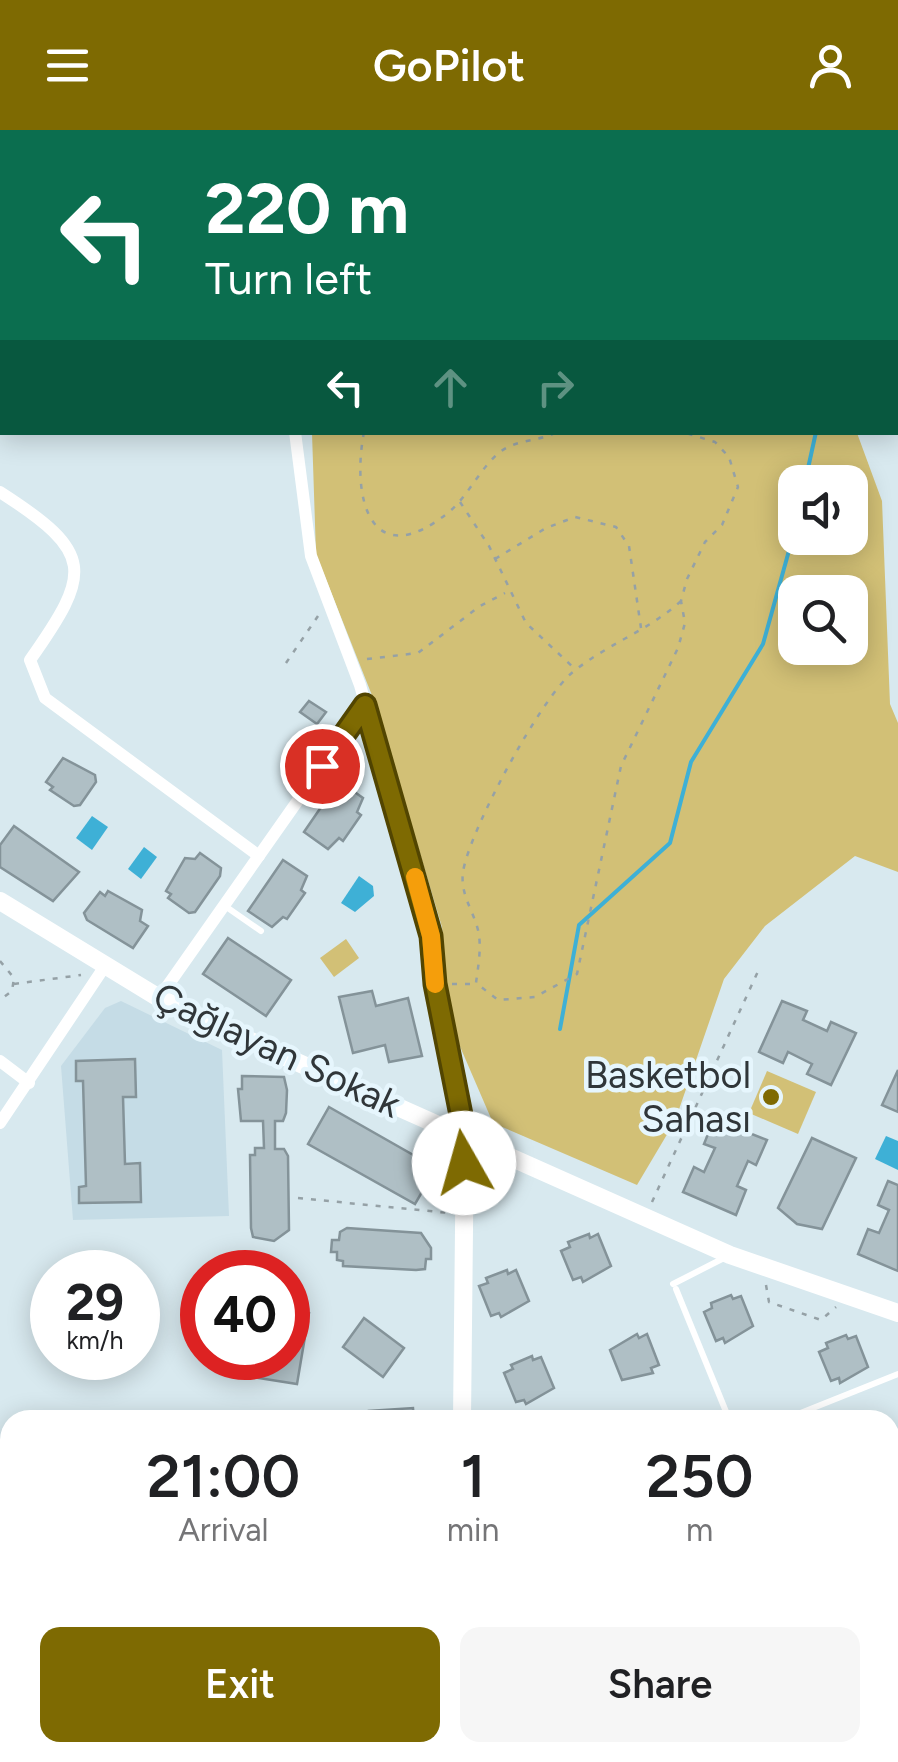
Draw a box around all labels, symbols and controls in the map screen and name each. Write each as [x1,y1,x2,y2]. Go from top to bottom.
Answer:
icon: menu [40,38,95,93]
text: GoPilot [373,38,525,92]
icon: person [803,38,858,93]
text: 220 m [205,166,409,251]
icon: left [40,170,170,300]
text: Turn left [205,251,372,305]
icon: left [318,360,373,415]
icon: ahead [423,360,478,415]
icon: right [528,360,583,415]
map controls [778,465,868,665]
button: sound [778,465,868,555]
button: search [778,575,868,665]
pin [280,724,365,809]
icon: arrive [295,739,350,794]
street label: Çağlayan Sokak [146,973,408,1128]
place label: Basketbol Sahası [585,1052,751,1142]
marker: Basketbol Sahası [760,1086,782,1108]
position arrow [412,1111,516,1215]
speed limit sign: 40 [180,1250,310,1380]
text: 29 [66,1272,124,1333]
text: km/h [66,1325,124,1355]
text: 21:00 [147,1440,300,1512]
text: 1 [460,1440,486,1512]
text: 250 [646,1440,753,1512]
text: Arrival [178,1511,269,1549]
text: min [447,1511,499,1549]
text: m [686,1511,713,1549]
button: Exit [40,1627,440,1742]
button: Share [460,1627,860,1742]

